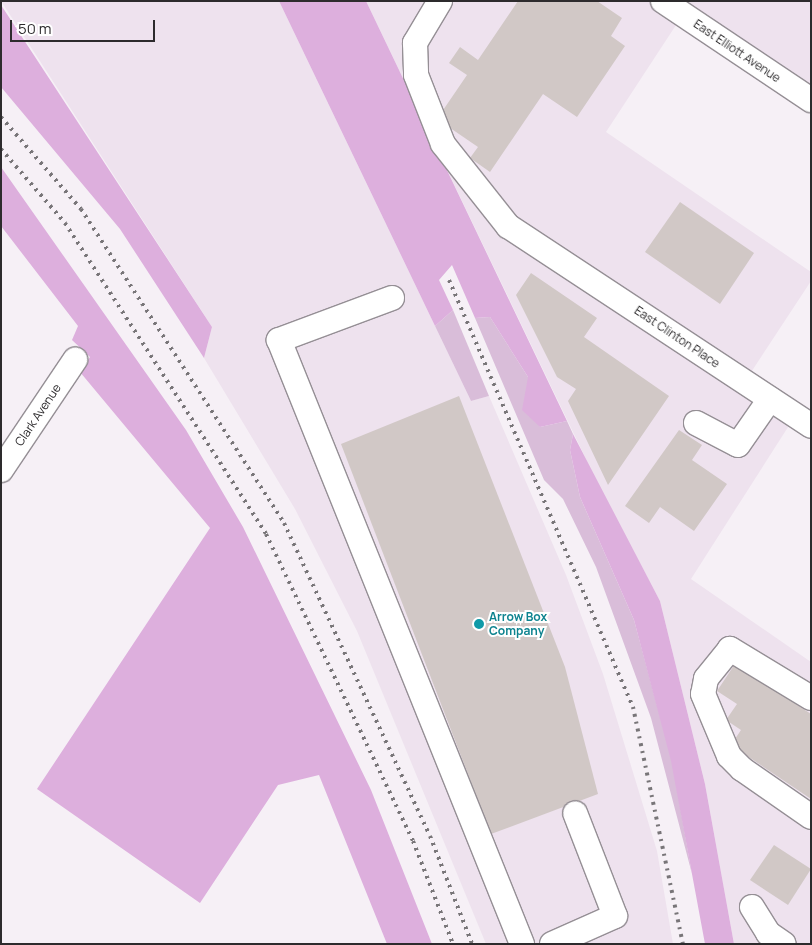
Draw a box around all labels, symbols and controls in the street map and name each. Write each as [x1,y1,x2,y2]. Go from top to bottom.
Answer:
scale bar [12,10,158,42]
street label: East Elliott Avenue [691,17,783,85]
text: 50 m [18,18,52,39]
street label: East Clinton Place [632,303,722,371]
street label: Clark Avenue [12,381,64,449]
place label: Arrow Box Company [489,610,547,638]
marker: Arrow Box Company [473,618,485,630]

